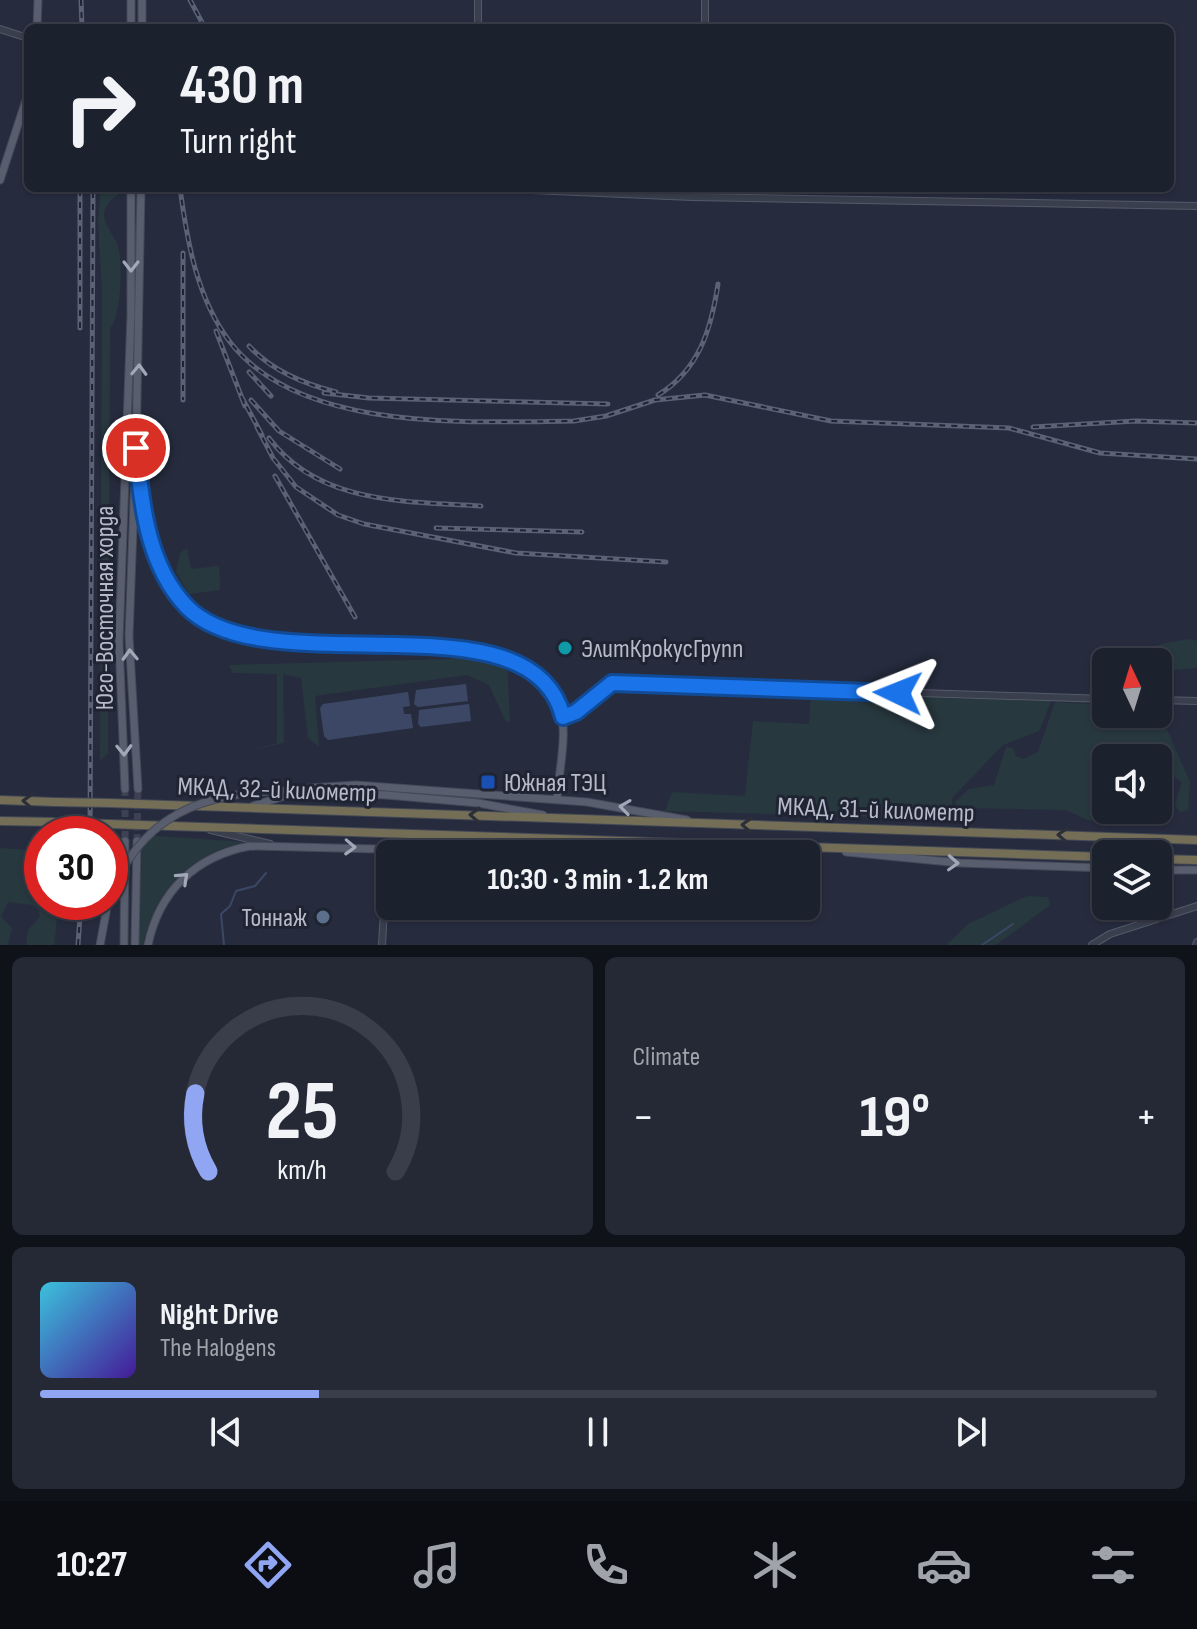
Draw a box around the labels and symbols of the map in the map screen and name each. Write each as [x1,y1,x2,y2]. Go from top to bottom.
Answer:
one-way arrow [122,260,140,273]
one-way arrow [130,363,147,376]
pin [102,414,170,482]
street label: Юго-Восточная хорда [90,506,121,710]
place label: ЭлитКрокусГрупп [581,634,743,665]
marker: ЭлитКрокусГрупп [556,639,574,657]
one-way arrow [121,648,138,661]
north arrow [1092,648,1172,728]
position arrow [856,651,940,735]
one-way arrow [116,744,133,757]
place label: Южная ТЭЦ [504,768,606,799]
street label: МКАД, 32-й километр [177,772,377,809]
marker: Южная ТЭЦ [479,773,497,791]
one-way arrow [21,792,34,809]
street label: МКАД, 31-й километр [777,792,975,829]
one-way arrow [618,799,632,816]
one-way arrow [468,807,481,824]
speed limit sign: 30 [24,816,128,920]
one-way arrow [740,816,753,833]
one-way arrow [1056,827,1069,844]
one-way arrow [344,839,357,856]
one-way arrow [947,854,960,871]
one-way arrow [174,873,189,887]
place label: Тоннаж [242,903,307,934]
marker: Тоннаж [314,908,332,926]

